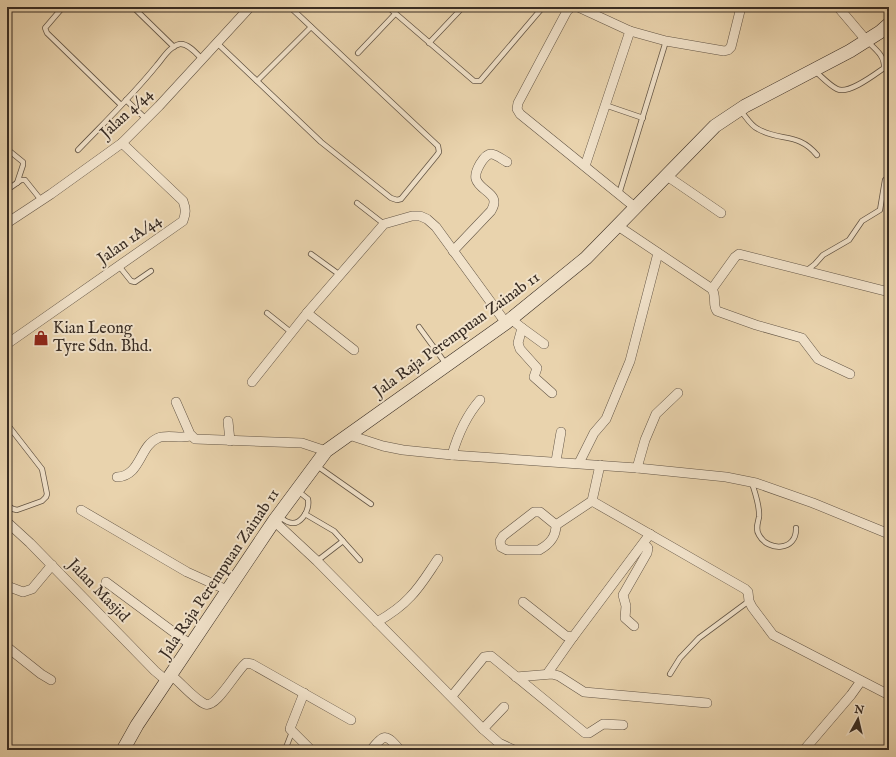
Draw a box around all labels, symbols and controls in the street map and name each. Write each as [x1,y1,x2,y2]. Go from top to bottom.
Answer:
street label: Jalan 4/44 [95,85,158,145]
street label: Jalan 1A/44 [92,211,166,270]
street label: Jala Raja Perempuan Zainab 11 [368,268,544,403]
place label: Kian Leong Tyre Sdn. Bhd. [53,319,152,357]
shop icon: Kian Leong Tyre Sdn. Bhd. [32,329,50,347]
street label: Jala Raja Perempuan Zainab 11 [154,485,284,664]
street label: Jalan Masjid [61,554,133,627]
north arrow [838,699,878,739]
text: N [853,702,865,718]

